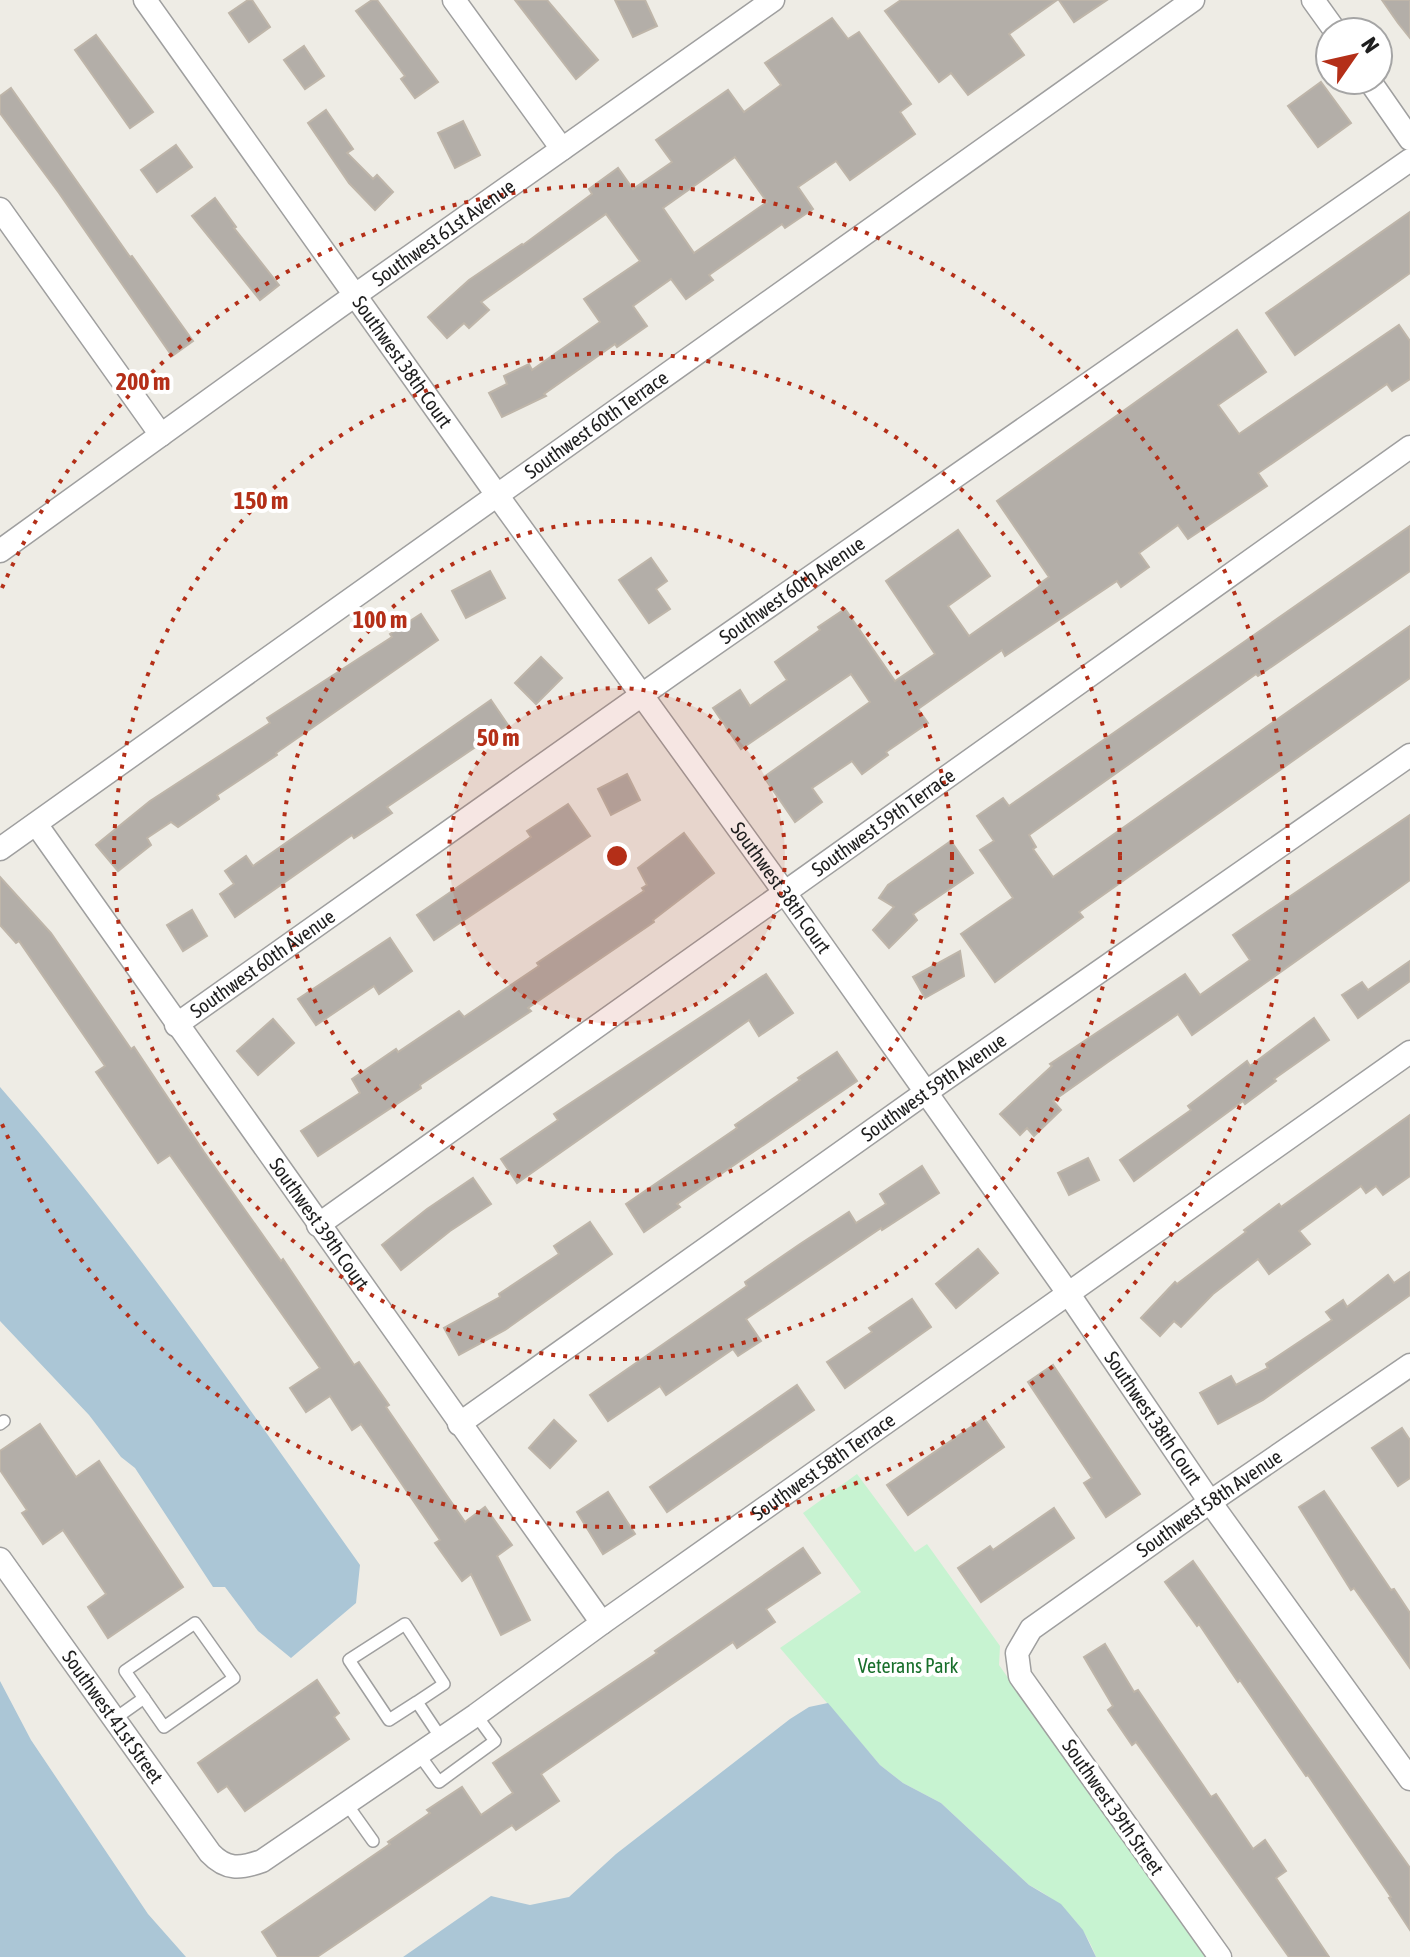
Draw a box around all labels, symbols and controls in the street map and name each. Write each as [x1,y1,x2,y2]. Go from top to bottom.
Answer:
north arrow [1314,16,1394,96]
text: N [1356,32,1385,57]
street label: Southwest 61st Avenue [368,174,519,290]
street label: Southwest 38th Court [348,291,457,432]
street label: Southwest 60th Terrace [520,365,672,483]
text: 200 m [116,368,170,395]
text: 150 m [234,487,288,514]
street label: Southwest 60th Avenue [715,531,869,648]
text: 100 m [353,606,407,633]
text: 50 m [476,724,520,751]
street label: Southwest 59th Terrace [807,763,959,881]
street label: Southwest 38th Court [726,817,836,958]
centre of rings [603,842,631,870]
street label: Southwest 60th Avenue [185,904,339,1022]
street label: Southwest 59th Avenue [856,1028,1010,1146]
street label: Southwest 39th Court [265,1153,374,1294]
street label: Southwest 38th Court [1100,1347,1207,1489]
street label: Southwest 58th Terrace [747,1408,899,1525]
street label: Southwest 58th Avenue [1132,1444,1286,1561]
street label: Southwest 41st Street [58,1646,168,1788]
park label: Veterans Park [858,1654,959,1677]
street label: Southwest 39th Street [1058,1735,1169,1879]

